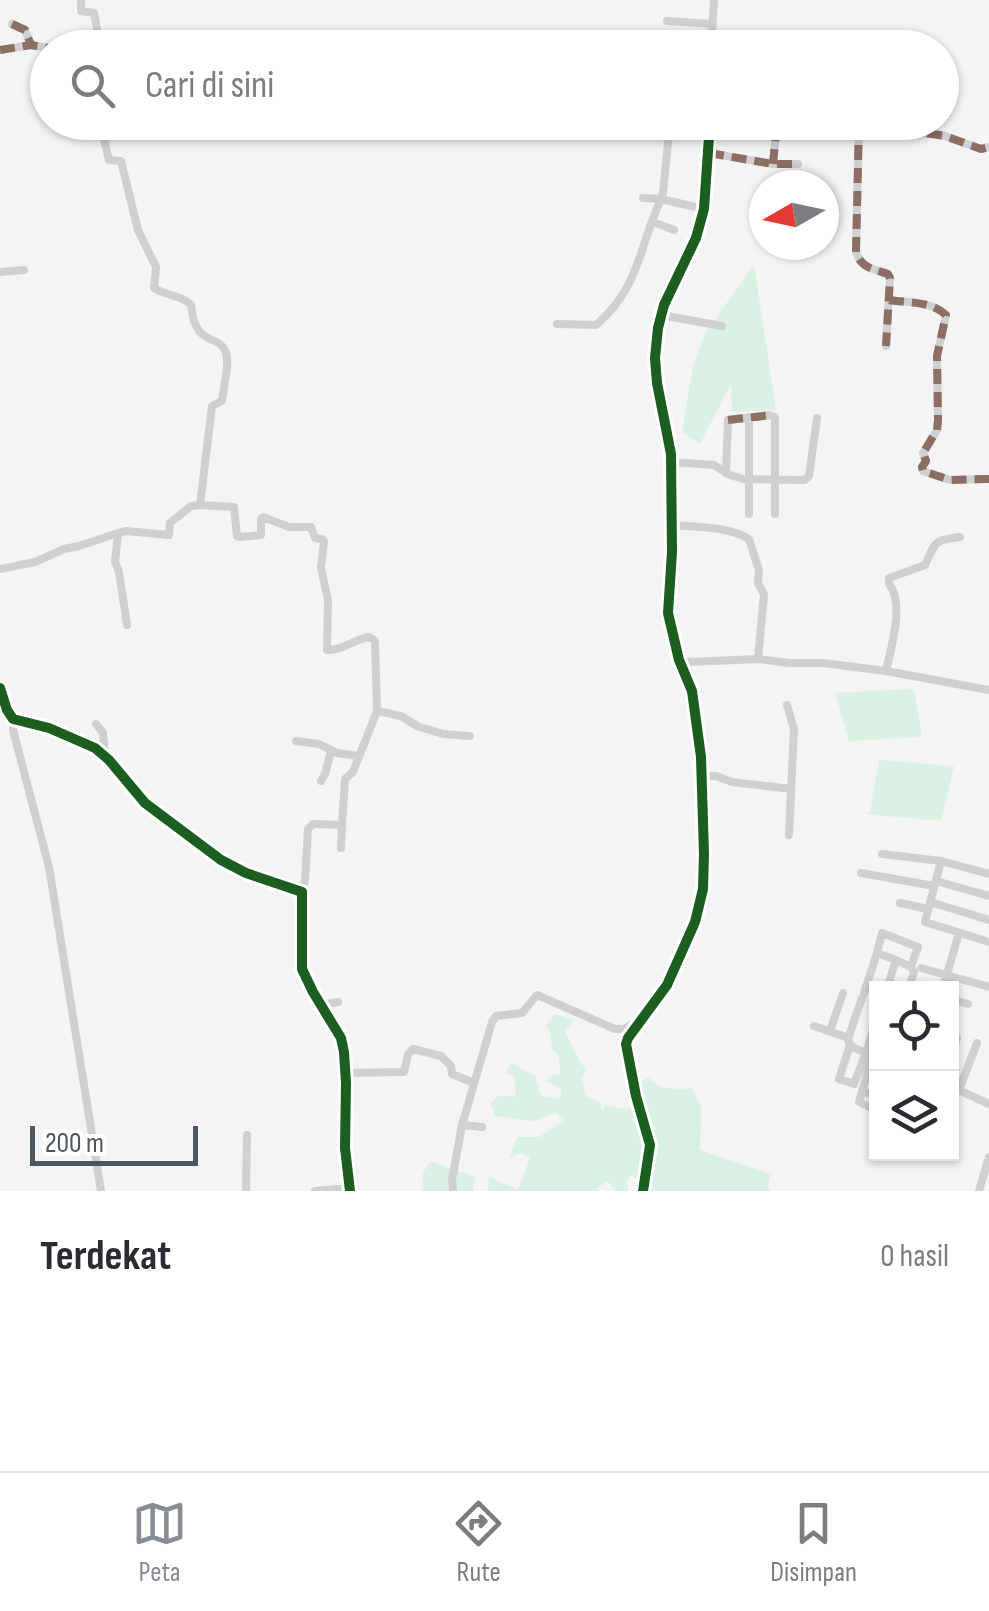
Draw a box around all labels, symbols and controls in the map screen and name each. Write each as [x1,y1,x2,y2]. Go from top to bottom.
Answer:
search box [30,30,959,140]
icon: search [65,58,120,113]
text: Cari di sini [145,63,274,108]
north arrow [749,170,839,260]
map controls [869,981,959,1161]
button: locate [869,981,959,1071]
button: layers [869,1071,959,1161]
scale bar [30,1121,198,1166]
text: 200 m [45,1127,104,1160]
text: Terdekat [40,1231,171,1282]
text: 0 hasil [880,1237,949,1276]
tab: Peta [132,1496,187,1589]
tab: Rute [451,1496,506,1589]
tab: Disimpan [770,1496,857,1589]

